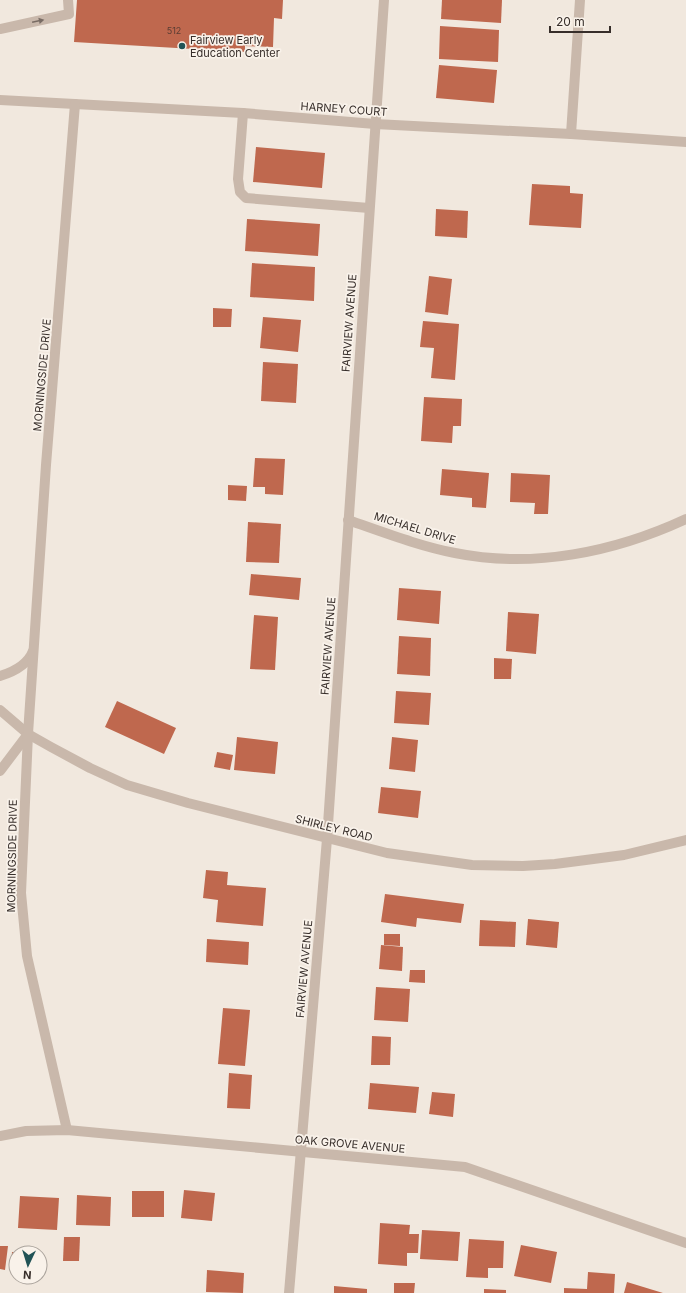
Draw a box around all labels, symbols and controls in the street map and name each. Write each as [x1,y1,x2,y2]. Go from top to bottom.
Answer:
scale bar [550,8,610,34]
text: 20 m [556,14,585,29]
one-way arrow [32,17,44,23]
house number: 512 [167,25,181,36]
place label: Fairview Early Education Center [190,33,280,60]
marker: Fairview Early Education Center [177,41,187,51]
street label: HARNEY COURT [300,99,388,119]
street label: FAIRVIEW AVENUE [339,274,359,372]
street label: MORNINGSIDE DRIVE [30,318,54,432]
street label: MICHAEL DRIVE [372,509,458,547]
street label: FAIRVIEW AVENUE [318,597,338,695]
street label: MORNINGSIDE DRIVE [4,799,20,913]
street label: SHIRLEY ROAD [294,812,374,844]
street label: FAIRVIEW AVENUE [293,919,315,1019]
street label: OAK GROVE AVENUE [294,1132,406,1156]
north arrow [8,1245,48,1285]
text: N [23,1268,32,1282]

